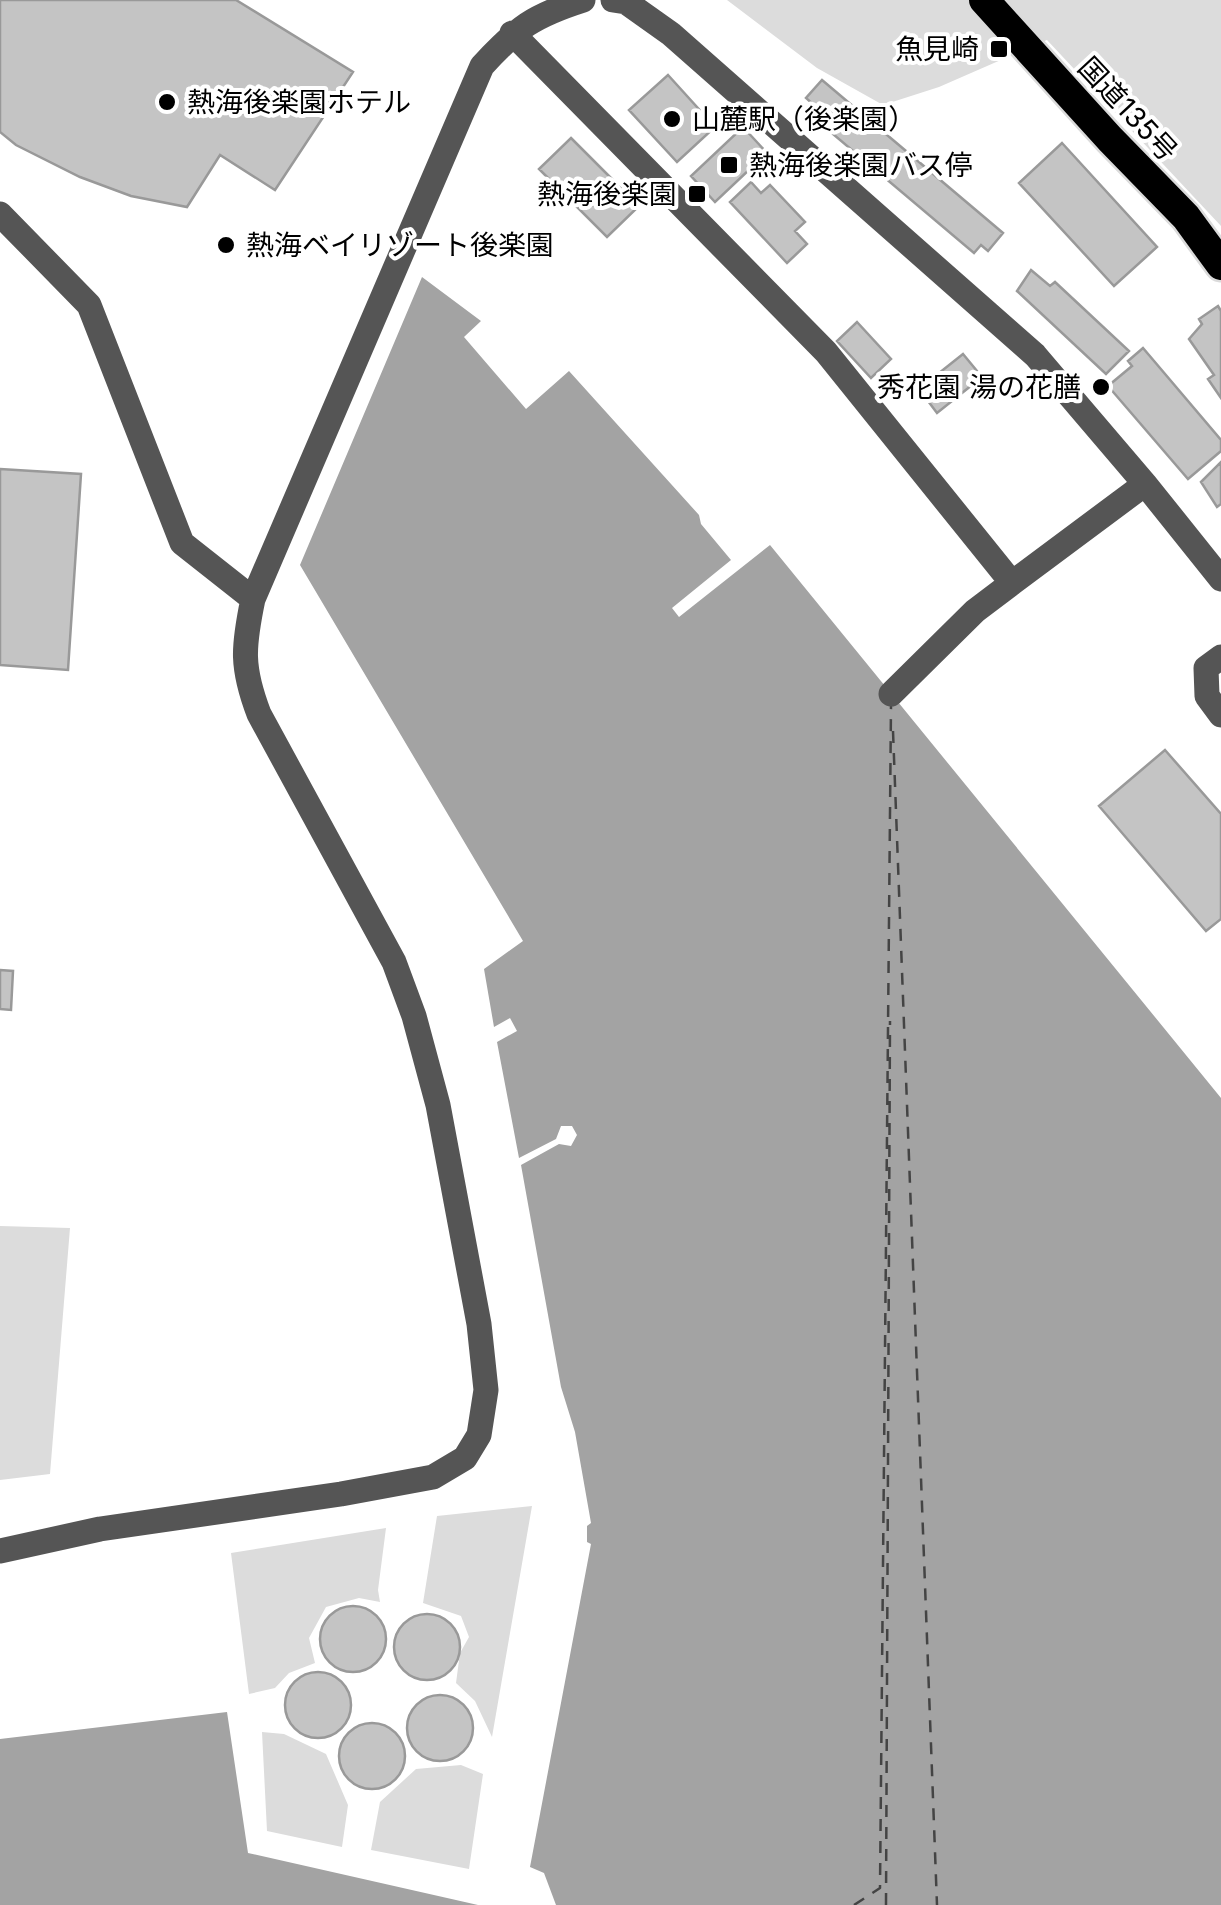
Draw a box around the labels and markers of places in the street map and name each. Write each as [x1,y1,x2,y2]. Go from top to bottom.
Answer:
place label: 魚見崎 [895,32,979,66]
marker: 魚見崎 [988,38,1010,60]
place label: 熱海後楽園ホテル [187,85,411,119]
marker: 熱海後楽園ホテル [156,91,178,113]
place label: 山麓駅（後楽園） [692,102,916,136]
marker: 山麓駅（後楽園） [661,108,683,130]
place label: 熱海後楽園バス停 [749,148,973,182]
marker: 熱海後楽園バス停 [718,154,740,176]
place label: 熱海後楽園 [537,177,677,211]
marker: 熱海後楽園 [686,183,708,205]
place label: 熱海ベイリゾート後楽園 [246,228,554,262]
marker: 熱海ベイリゾート後楽園 [215,234,237,256]
place label: 秀花園 湯の花膳 [877,370,1081,404]
marker: 秀花園 湯の花膳 [1090,376,1112,398]

